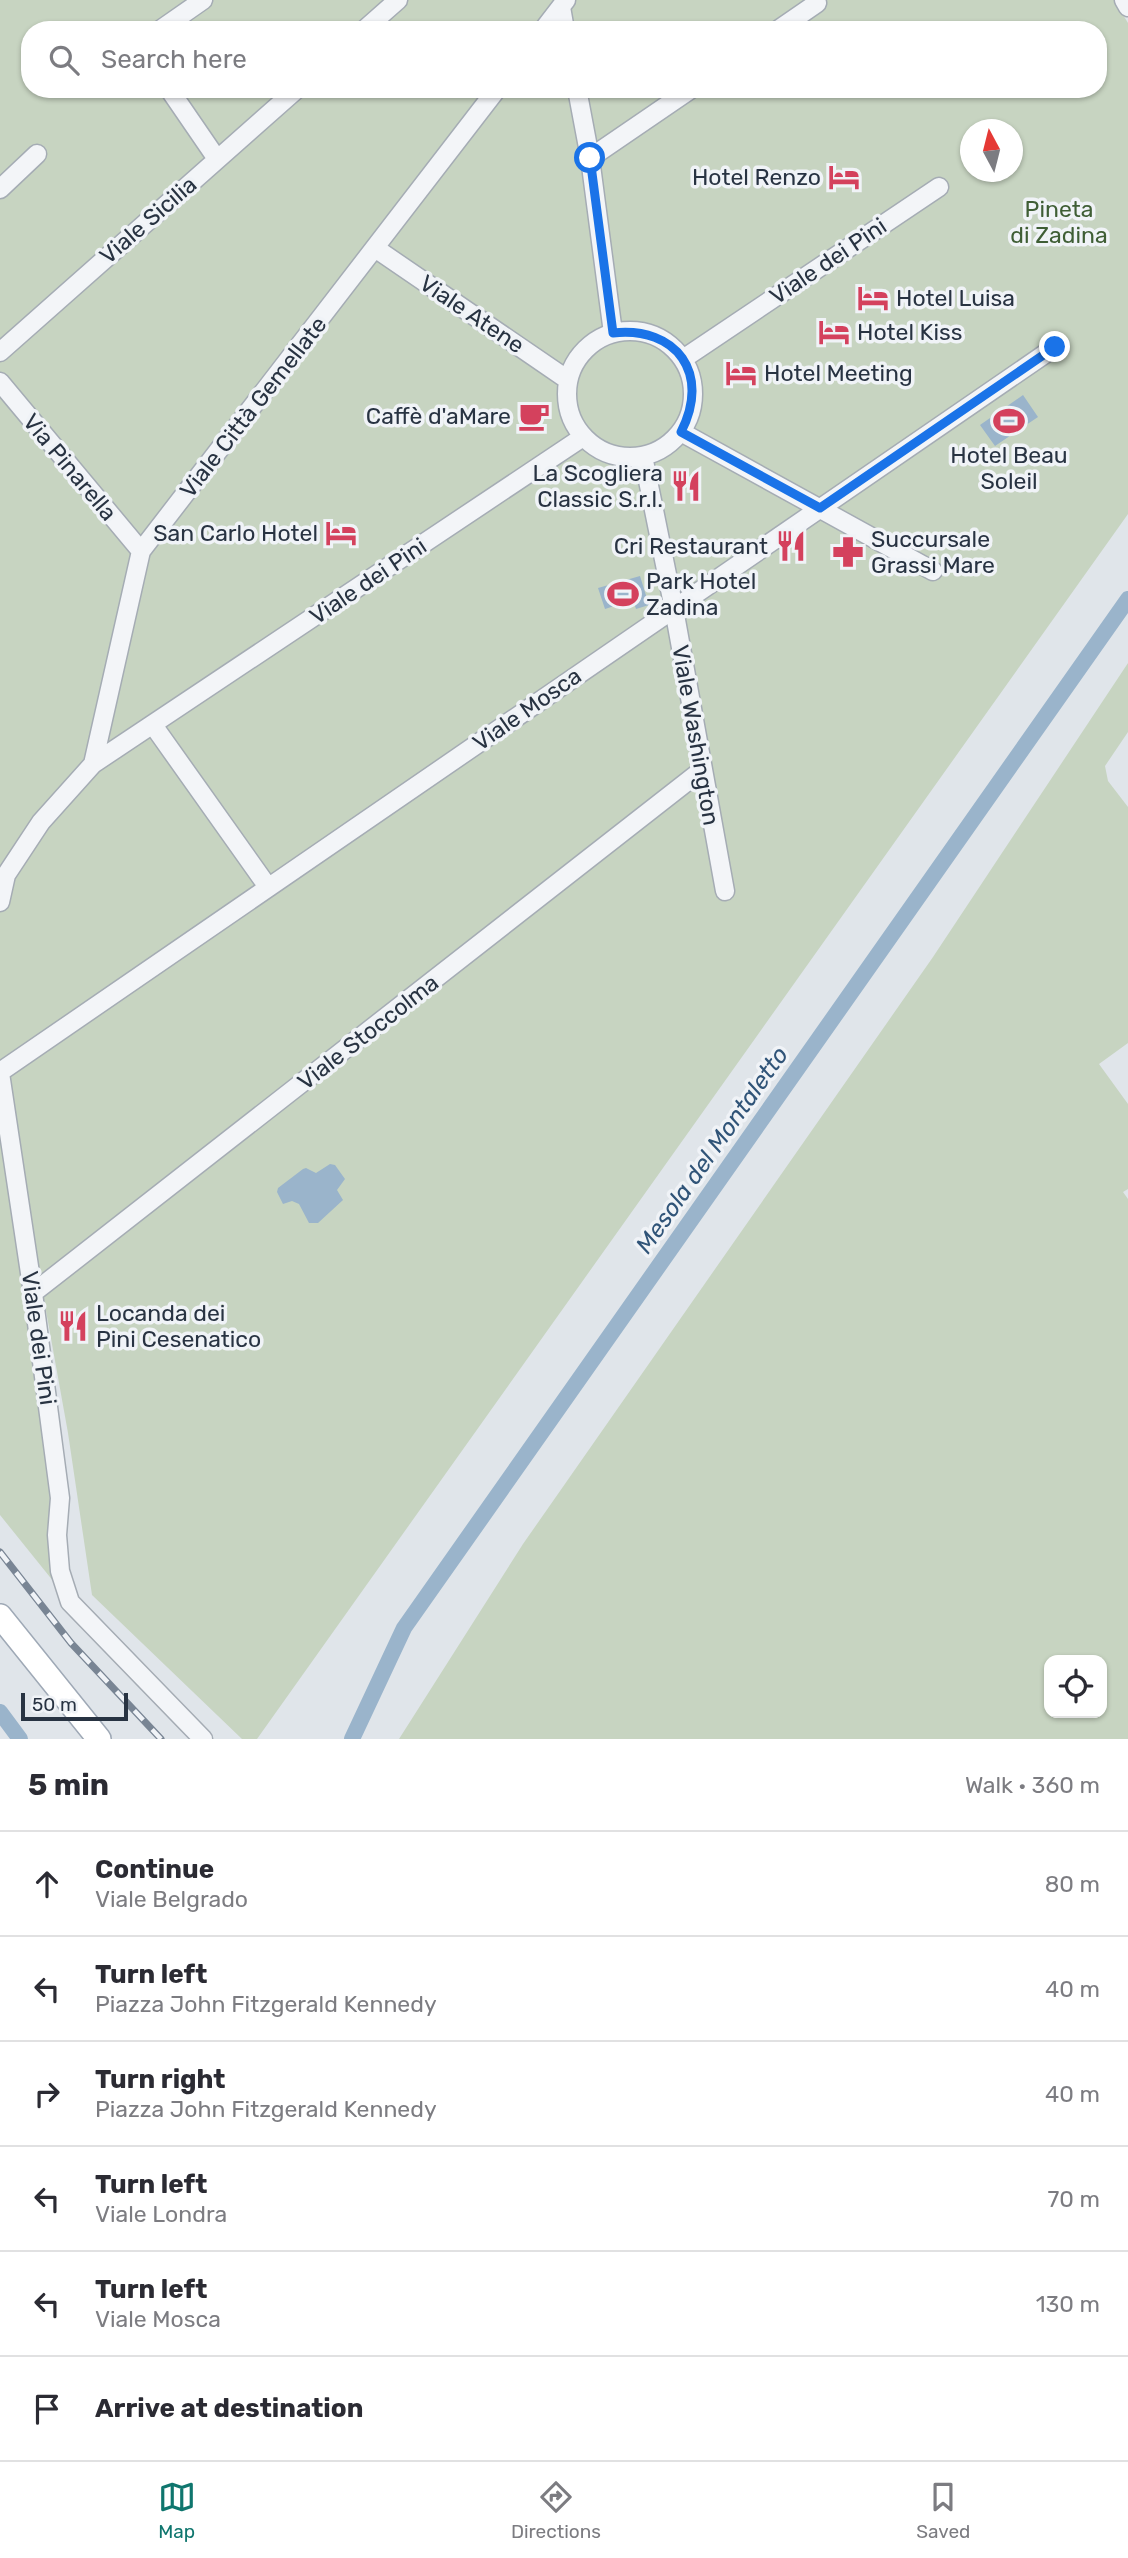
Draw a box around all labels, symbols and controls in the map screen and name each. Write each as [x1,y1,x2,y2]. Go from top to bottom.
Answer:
search box [21,21,1107,98]
icon: search [45,41,83,79]
text: Search here [101,44,247,75]
north arrow [960,119,1023,182]
route start [574,142,605,173]
hotel icon: Hotel Renzo [827,160,861,194]
place label: Hotel Renzo [692,163,821,191]
street label: Viale Sicilia [94,170,202,270]
park label: Pineta di Zadina [1010,195,1108,249]
street label: Viale dei Pini [764,212,892,310]
street label: Viale Atene [414,269,530,359]
hotel icon: Hotel Luisa [856,281,890,315]
place label: Hotel Luisa [896,284,1015,312]
street label: Viale Città Gemellate [174,311,332,503]
hotel icon: Hotel Kiss [817,315,851,349]
place label: Hotel Kiss [857,318,962,346]
route end [1039,331,1070,362]
hotel icon: Hotel Meeting [724,356,758,390]
place label: Hotel Meeting [764,359,913,387]
cafe icon: Caffè d'aMare [517,399,551,433]
place label: Caffè d'aMare [366,402,511,430]
sports icon: Hotel Beau Soleil [992,404,1026,438]
street label: Via Pinarella [17,408,123,526]
place label: Hotel Beau Soleil [950,441,1068,495]
place label: La Scogliera Classic S.r.l. [533,459,663,513]
restaurant icon: La Scogliera Classic S.r.l. [669,469,703,503]
hotel icon: San Carlo Hotel [324,516,358,550]
place label: San Carlo Hotel [153,519,318,547]
place label: Succursale Grassi Mare [871,525,995,579]
restaurant icon: Cri Restaurant [774,529,808,563]
street label: Viale dei Pini [304,532,432,630]
place label: Cri Restaurant [614,532,768,560]
pharmacy icon: Succursale Grassi Mare [831,535,865,569]
place label: Park Hotel Zadina [646,567,756,621]
sports icon: Park Hotel Zadina [606,577,640,611]
street label: Viale Washington [666,643,726,827]
street label: Viale Mosca [467,661,587,757]
street label: Viale Stoccolma [292,968,444,1096]
water label: Mesola del Montaletto [630,1041,794,1259]
street label: Viale dei Pini [16,1269,62,1407]
place label: Locanda dei Pini Cesenatico [96,1299,261,1353]
restaurant icon: Locanda dei Pini Cesenatico [56,1309,90,1343]
map controls [1044,1655,1107,1718]
button: locate [1044,1655,1107,1718]
scale bar [21,1690,128,1722]
text: 50 m [32,1693,77,1716]
text: 5 min [28,1767,109,1803]
text: Walk · 360 m [965,1771,1100,1799]
text: Continue [95,1854,214,1885]
icon: ahead [28,1865,66,1903]
text: 80 m [1045,1870,1100,1898]
text: Viale Belgrado [95,1885,248,1913]
text: Turn left [95,1959,207,1990]
icon: left [28,1970,66,2008]
text: 40 m [1045,1975,1100,2003]
text: Piazza John Fitzgerald Kennedy [95,1990,437,2018]
text: Turn right [95,2064,225,2095]
icon: right [28,2075,66,2113]
text: 40 m [1045,2080,1100,2108]
text: Piazza John Fitzgerald Kennedy [95,2095,437,2123]
text: Turn left [95,2169,207,2200]
icon: left [28,2180,66,2218]
text: 70 m [1048,2185,1100,2213]
text: Viale Londra [95,2200,227,2228]
text: Turn left [95,2274,207,2305]
icon: left [28,2285,66,2323]
text: 130 m [1036,2290,1100,2318]
text: Viale Mosca [95,2305,221,2333]
icon: arrive [28,2390,66,2428]
text: Arrive at destination [95,2393,363,2424]
tab: Map [158,2478,196,2543]
tab: Directions [511,2478,601,2543]
tab: Saved [916,2478,970,2543]

